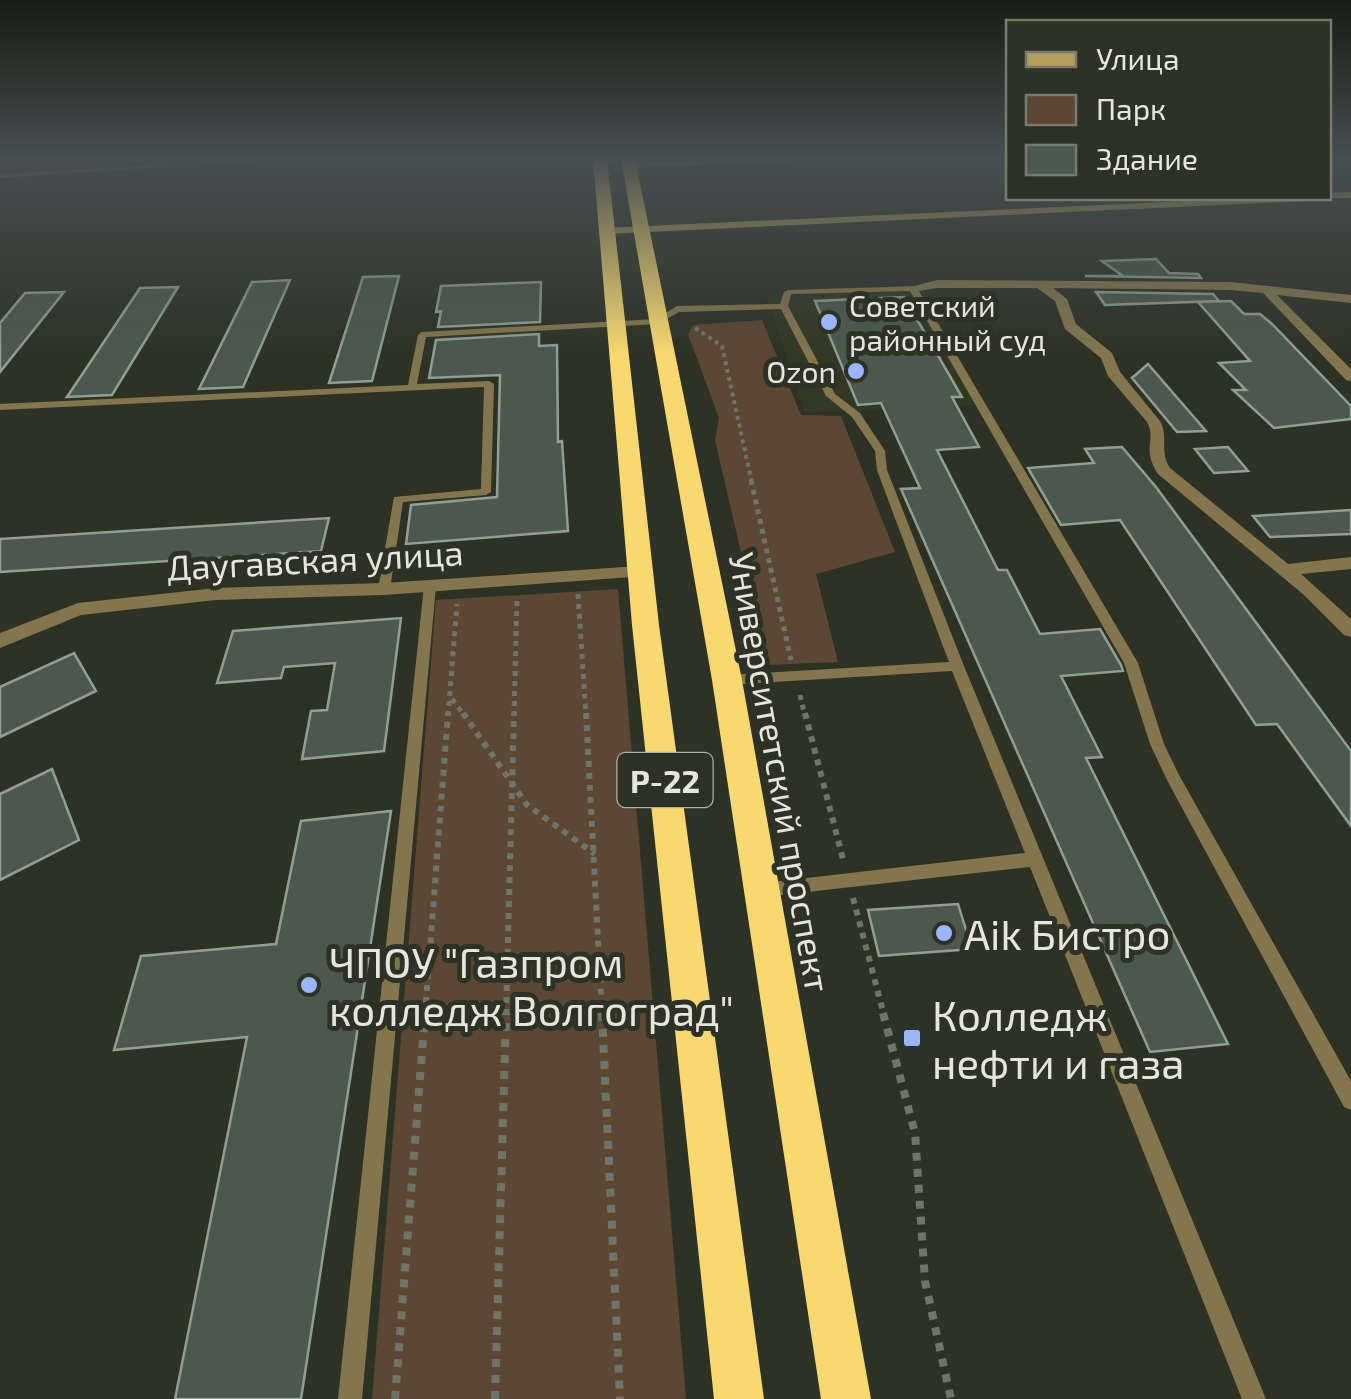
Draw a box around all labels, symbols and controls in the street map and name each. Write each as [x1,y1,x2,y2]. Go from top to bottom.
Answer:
legend [1006,20,1331,200]
text: Улица [1096,40,1180,76]
text: Парк [1096,90,1166,126]
text: Здание [1096,140,1198,176]
place label: Советский районный суд [849,287,1046,358]
marker: Советский районный суд [818,311,840,333]
place label: Ozon [766,353,836,389]
marker: Ozon [845,360,867,382]
street label: Даугавская улица [166,530,464,589]
street label: Университетский проспект [722,549,840,995]
road number: Р-22 [618,753,712,807]
place label: Aik Бистро [964,908,1170,958]
marker: Aik Бистро [933,922,955,944]
place label: ЧПОУ "Газпром колледж Волгоград" [329,936,734,1034]
marker: ЧПОУ "Газпром колледж Волгоград" [298,974,320,996]
place label: Колледж нефти и газа [932,989,1185,1087]
marker: Колледж нефти и газа [901,1027,923,1049]

